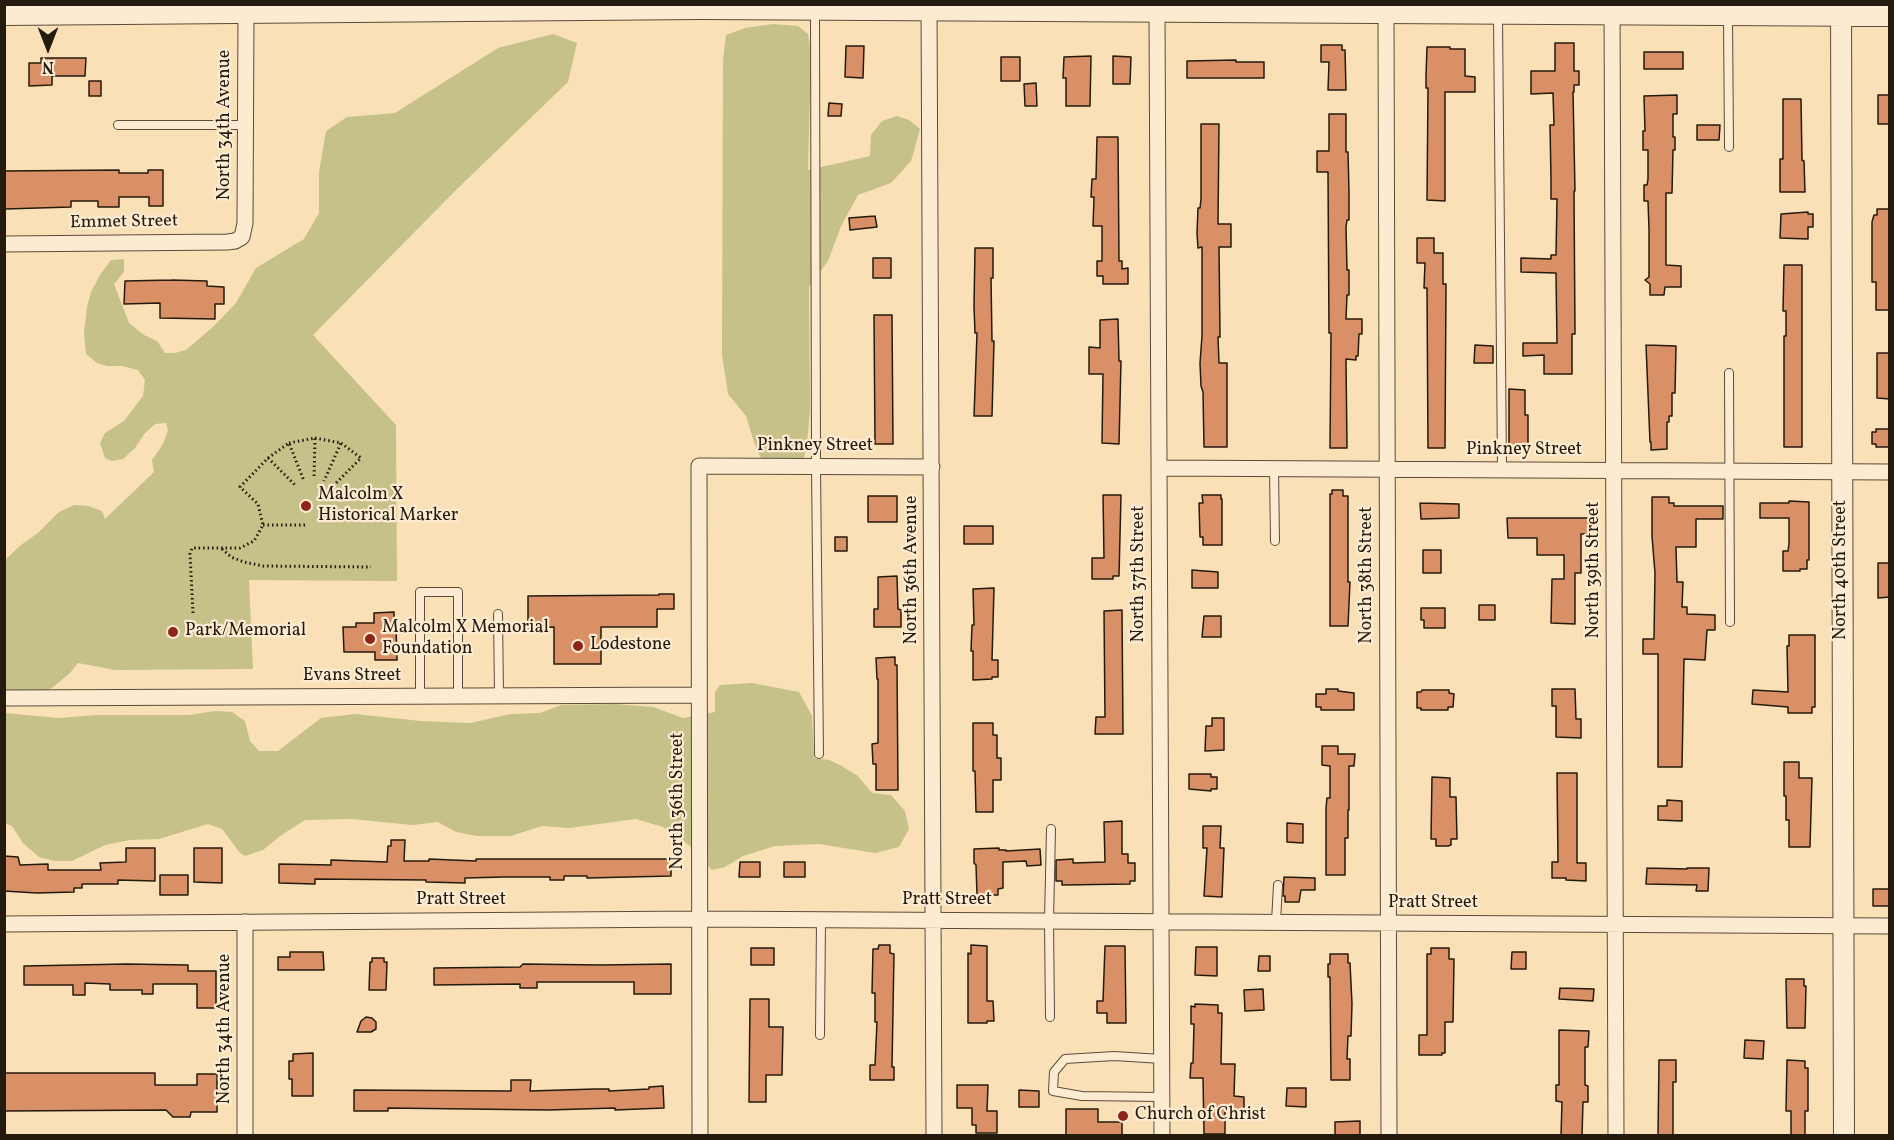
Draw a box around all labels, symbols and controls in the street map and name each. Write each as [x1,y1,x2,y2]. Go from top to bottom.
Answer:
north arrow [18,18,78,78]
street label: North 34th Avenue [215,50,237,200]
text: N [42,55,54,77]
street label: Emmet Street [70,211,178,235]
street label: Pinkney Street [757,436,873,458]
street label: Pinkney Street [1466,440,1582,462]
place label: Malcolm X Historical Marker [318,485,458,528]
street label: North 36th Avenue [902,496,924,644]
marker: Malcolm X Historical Marker [299,499,313,513]
street label: North 40th Street [1831,500,1853,640]
street label: North 39th Street [1584,501,1606,639]
street label: North 37th Street [1129,506,1151,642]
street label: North 38th Street [1357,506,1379,644]
place label: Malcolm X Memorial Foundation [382,618,549,660]
place label: Park/Memorial [185,621,306,643]
marker: Park/Memorial [166,625,180,639]
marker: Malcolm X Memorial Foundation [363,632,377,646]
place label: Lodestone [590,635,671,657]
marker: Lodestone [571,639,585,653]
street label: Evans Street [303,666,401,688]
street label: North 36th Street [668,732,690,870]
street label: Pratt Street [416,890,506,912]
street label: Pratt Street [902,890,992,912]
street label: Pratt Street [1388,893,1478,915]
street label: North 34th Avenue [215,954,237,1104]
place label: Church of Christ [1135,1105,1266,1127]
marker: Church of Christ [1116,1109,1130,1123]

